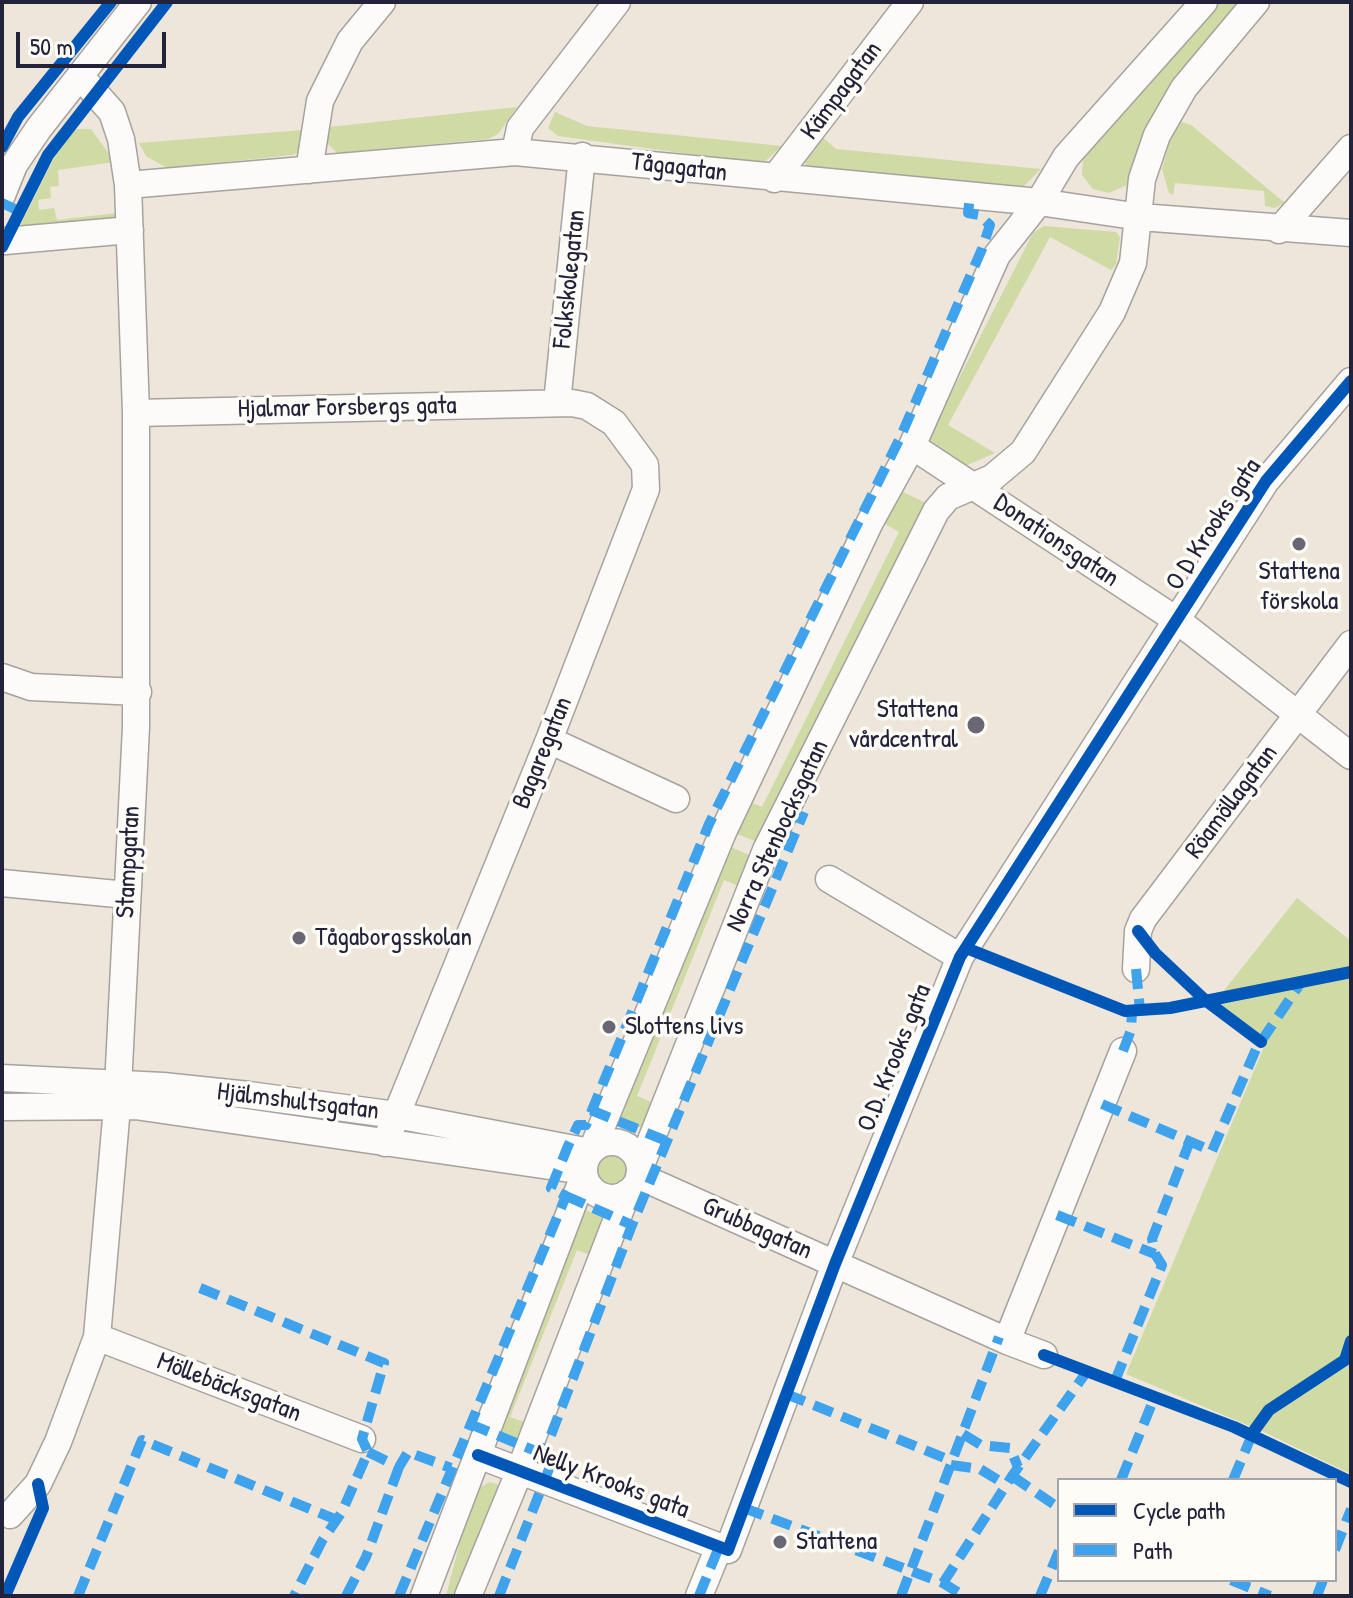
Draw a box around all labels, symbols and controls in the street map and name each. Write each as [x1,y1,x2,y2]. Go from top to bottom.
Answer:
scale bar [20,16,170,66]
text: 50 m [30,30,73,62]
street label: Kämpagatan [795,36,889,146]
street label: Tågagatan [629,147,729,189]
street label: Folkskolegatan [547,208,593,350]
street label: Hjalmar Forsbergs gata [237,390,457,426]
street label: O D Krooks gata [1160,453,1268,597]
street label: Donationsgatan [987,488,1125,594]
marker: Stattena förskola [1290,535,1308,553]
place label: Stattena förskola [1258,556,1340,618]
street label: Bagaregatan [506,692,580,814]
place label: Stattena vårdcentral [849,694,958,756]
marker: Stattena vårdcentral [965,714,987,736]
street label: Norra Stenbocksgatan [720,735,836,937]
street label: Röamöllagatan [1179,739,1285,865]
street label: Stampgatan [110,805,148,919]
place label: Tågaborgsskolan [315,922,472,954]
marker: Tågaborgsskolan [290,929,308,947]
street label: O.D. Krooks gata [851,980,939,1136]
place label: Slottens livs [625,1011,743,1043]
marker: Slottens livs [600,1018,618,1036]
street label: Hjälmshultsgatan [215,1077,381,1127]
street label: Grubbagatan [697,1191,817,1267]
street label: Möllebäcksgatan [152,1346,306,1430]
street label: Nelly Krooks gata [529,1438,693,1526]
legend [1057,1478,1337,1582]
text: Cycle path [1133,1494,1225,1526]
place label: Stattena [796,1526,877,1558]
marker: Stattena [771,1533,789,1551]
text: Path [1133,1534,1172,1566]

